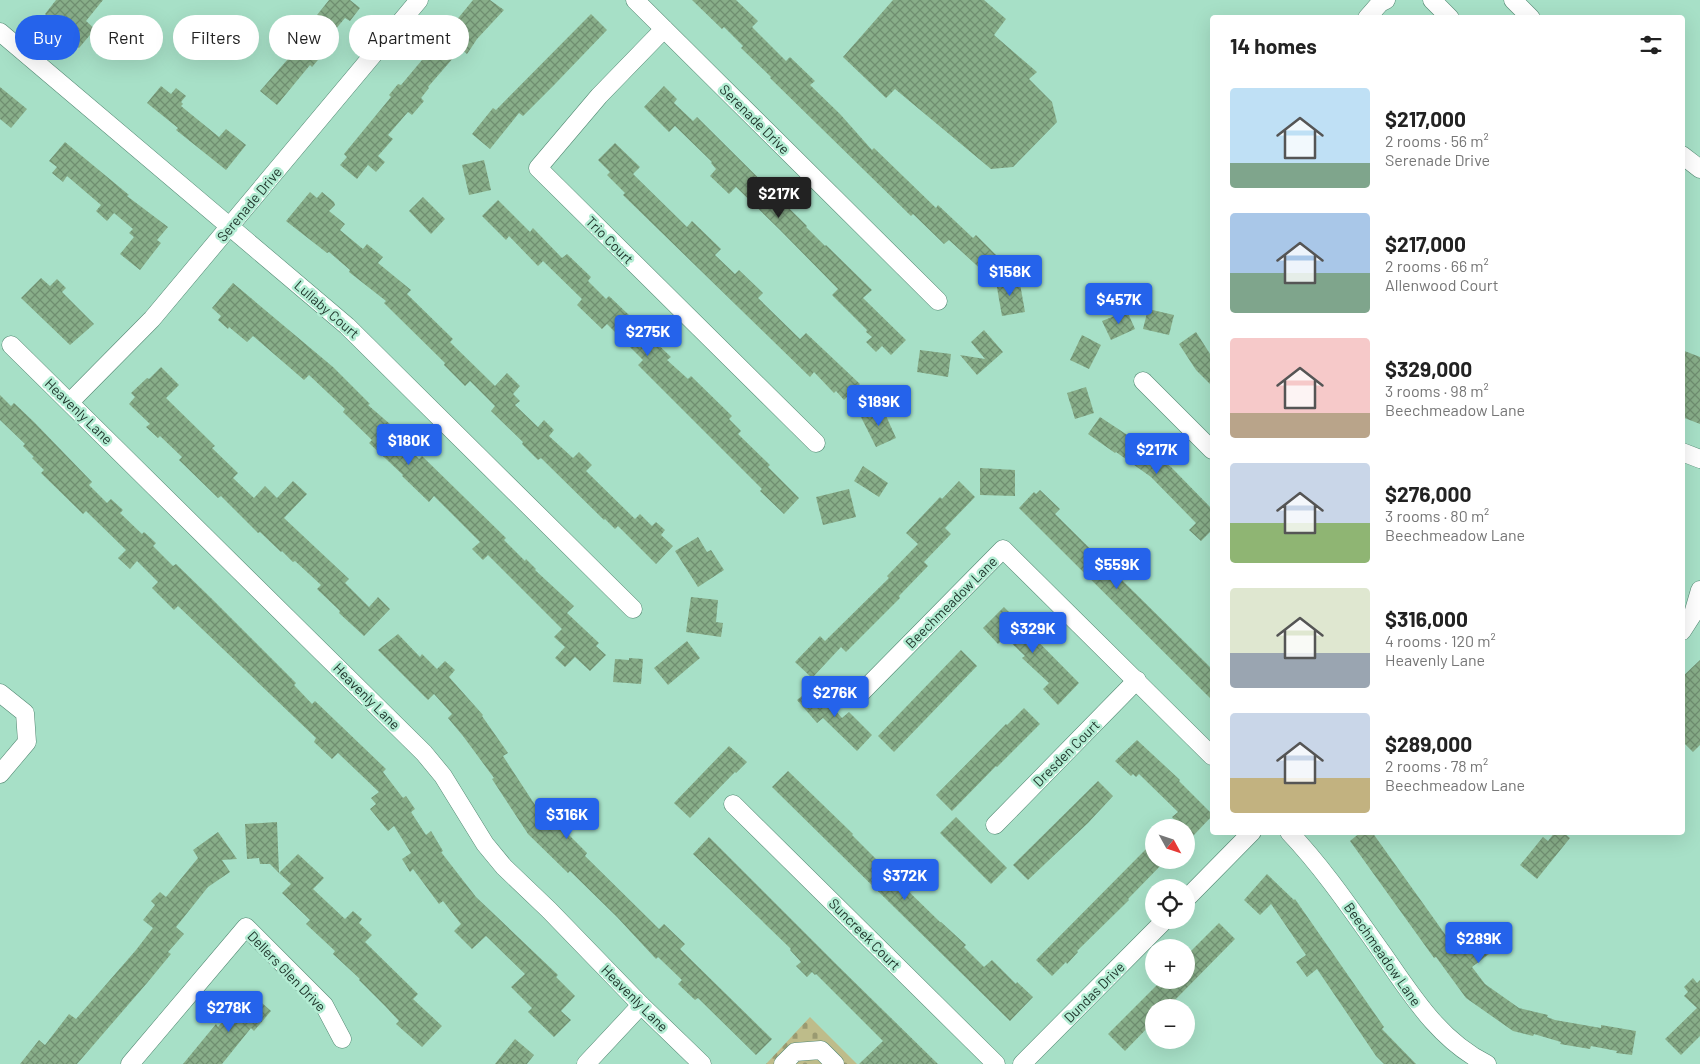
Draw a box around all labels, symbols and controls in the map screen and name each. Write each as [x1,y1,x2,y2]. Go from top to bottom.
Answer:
chip: Buy [15,15,80,60]
chip: Rent [90,15,163,60]
chip: Filters [173,15,259,60]
chip: New [269,15,339,60]
chip: Apartment [349,15,469,60]
icon: filters [1637,31,1665,59]
text: 14 homes [1230,33,1317,58]
street label: Serenade Drive [716,80,794,158]
text: $217,000 [1385,106,1466,131]
icon: home [1270,108,1330,168]
text: 2 rooms · 56 m² [1385,131,1489,150]
text: Serenade Drive [1385,150,1490,169]
street label: Serenade Drive [213,163,285,245]
pin: $217K [744,176,814,219]
text: $217K [758,183,800,202]
street label: Trio Court [583,213,637,267]
text: $217,000 [1385,231,1466,256]
icon: home [1270,233,1330,293]
pin: $158K [975,254,1045,297]
text: 2 rooms · 66 m² [1385,256,1489,275]
text: $158K [989,261,1031,280]
text: Allenwood Court [1385,275,1499,294]
street label: Lullaby Court [291,276,363,342]
pin: $457K [1084,282,1154,325]
text: $457K [1096,289,1142,308]
pin: $275K [613,314,683,357]
text: $275K [626,321,670,340]
text: $329,000 [1385,356,1472,381]
icon: home [1270,358,1330,418]
street label: Heavenly Lane [42,374,116,448]
text: 3 rooms · 98 m² [1385,381,1489,400]
pin: $189K [844,384,914,427]
text: $189K [858,391,900,410]
text: Beechmeadow Lane [1385,400,1525,419]
pin: $180K [374,424,444,466]
text: $180K [388,430,430,449]
pin: $217K [1122,432,1192,475]
text: $217K [1136,439,1178,458]
text: $276,000 [1385,481,1471,506]
icon: home [1270,483,1330,543]
text: 3 rooms · 80 m² [1385,506,1489,525]
text: Beechmeadow Lane [1385,525,1525,544]
pin: $559K [1082,548,1152,590]
street label: Beechmeadow Lane [902,553,1000,651]
text: $559K [1095,554,1139,573]
text: $316,000 [1385,606,1468,631]
icon: home [1270,608,1330,668]
pin: $329K [998,612,1068,654]
text: $329K [1010,618,1056,637]
text: 4 rooms · 120 m² [1385,631,1496,650]
text: Heavenly Lane [1385,650,1485,669]
street label: Heavenly Lane [330,659,404,733]
pin: $276K [800,676,870,718]
text: $276K [813,682,857,701]
street label: Dresden Court [1029,716,1103,790]
text: $289,000 [1385,731,1472,756]
icon: home [1270,733,1330,793]
text: 2 rooms · 78 m² [1385,756,1488,775]
text: Beechmeadow Lane [1385,775,1525,794]
pin: $316K [532,798,602,840]
text: $316K [546,804,588,823]
north arrow [1145,819,1195,869]
map controls [1145,819,1195,1049]
pin: $372K [870,858,940,901]
text: $372K [883,865,927,884]
button: locate [1145,879,1195,929]
street label: Suncreek Court [826,895,904,973]
street label: Beechmeadow Lane [1341,899,1425,1009]
pin: $289K [1444,922,1514,964]
street label: Dellers Glen Drive [244,927,330,1015]
text: $289K [1456,928,1502,947]
button: + [1145,939,1195,989]
street label: Dundas Drive [1060,958,1128,1026]
street label: Heavenly Lane [598,961,672,1035]
pin: $278K [194,990,264,1033]
text: $278K [207,997,251,1016]
button: − [1145,999,1195,1049]

